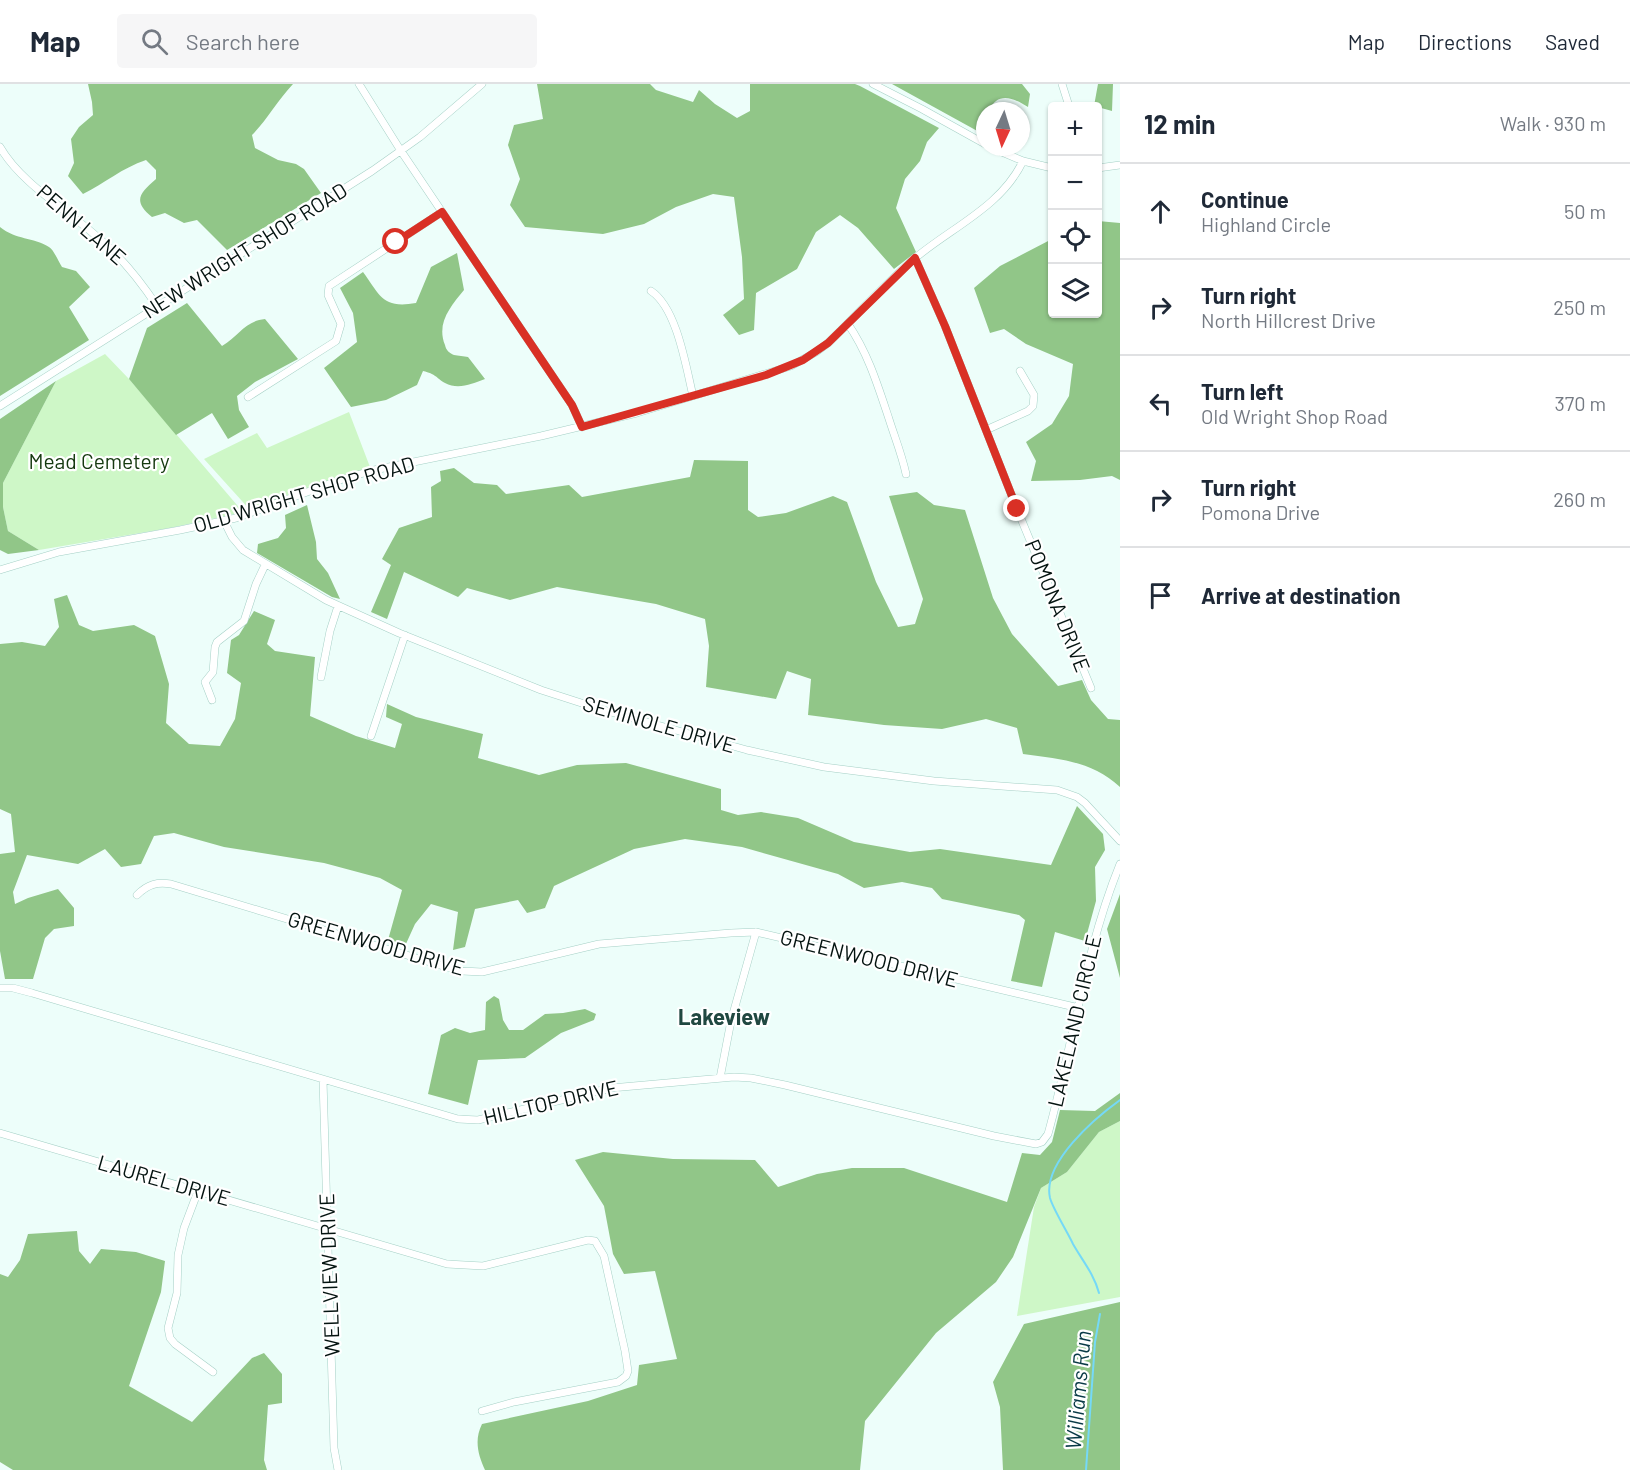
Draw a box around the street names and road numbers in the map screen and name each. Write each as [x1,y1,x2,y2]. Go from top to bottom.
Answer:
street label: NEW WRIGHT SHOP ROAD [137,177,351,323]
street label: PENN LANE [32,178,132,269]
street label: OLD WRIGHT SHOP ROAD [190,450,417,537]
street label: POMONA DRIVE [1020,535,1096,675]
street label: SEMINOLE DRIVE [580,690,739,757]
street label: GREENWOOD DRIVE [285,905,468,980]
street label: GREENWOOD DRIVE [778,923,961,992]
street label: LAKELAND CIRCLE [1042,932,1106,1109]
street label: HILLTOP DRIVE [481,1074,621,1129]
street label: LAUREL DRIVE [95,1149,234,1210]
street label: WELLVIEW DRIVE [313,1193,344,1357]

